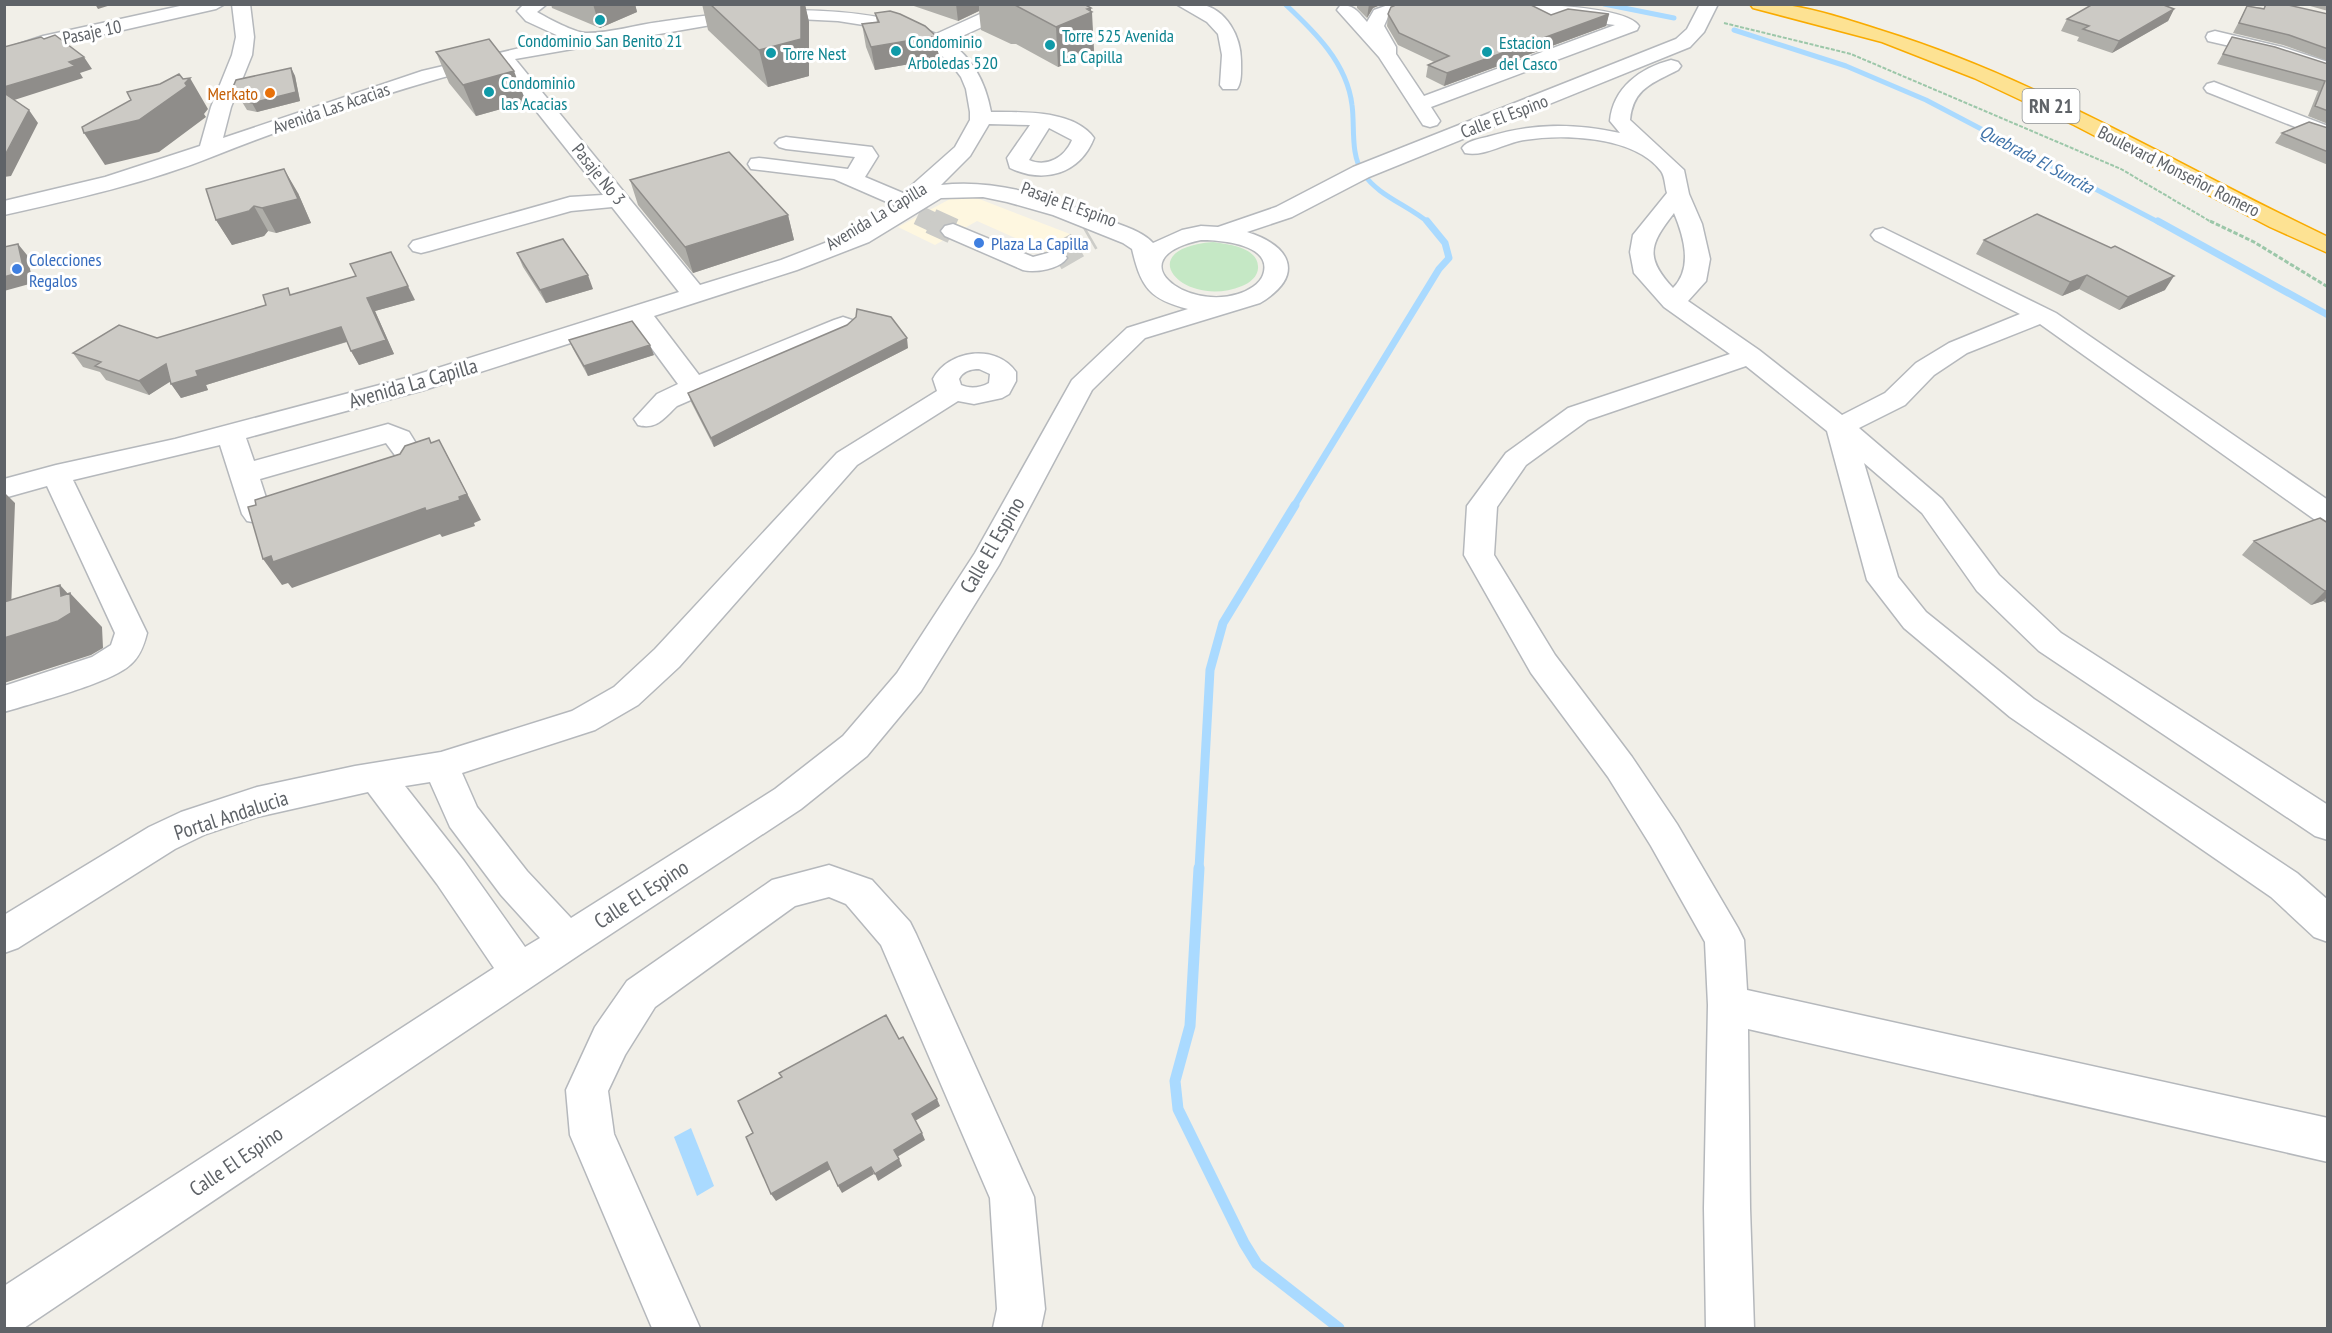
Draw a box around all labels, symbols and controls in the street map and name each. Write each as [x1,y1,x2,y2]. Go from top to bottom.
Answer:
marker: Condominio San Benito 21 [593,13,607,27]
street label: Pasaje 10 [61,15,123,49]
place label: Torre 525 Avenida La Capilla [1062,24,1174,68]
place label: Condominio San Benito 21 [518,29,682,52]
place label: Condominio Arboledas 520 [908,30,998,74]
place label: Estacion del Casco [1499,31,1558,75]
marker: Torre 525 Avenida La Capilla [1043,38,1057,52]
place label: Torre Nest [783,42,846,65]
marker: Condominio Arboledas 520 [889,44,903,58]
marker: Estacion del Casco [1480,45,1494,59]
marker: Torre Nest [764,46,778,60]
place label: Condominio las Acacias [501,71,575,115]
street label: Avenida Las Acacias [269,77,393,139]
place label: Merkato [207,82,258,105]
marker: Condominio las Acacias [482,85,496,99]
marker: Merkato [263,86,277,100]
street label: Calle El Espino [1457,89,1551,143]
road number: RN 21 [2022,89,2080,123]
water label: Quebrada El Suncita [1976,119,2099,199]
street label: Boulevard Monseñor Romero [2094,120,2264,222]
street label: Pasaje No 3 [567,139,631,209]
street label: Pasaje El Espino [1018,176,1120,232]
street label: Avenida La Capilla [821,177,931,255]
place label: Plaza La Capilla [991,232,1089,255]
marker: Plaza La Capilla [972,236,986,250]
place label: Colecciones Regalos [29,248,102,292]
marker: Colecciones Regalos [10,262,24,276]
street label: Avenida La Capilla [345,352,481,414]
street label: Calle El Espino [954,492,1030,598]
street label: Portal Andalucia [171,784,291,846]
street label: Calle El Espino [589,854,693,934]
street label: Calle El Espino [184,1120,288,1202]

